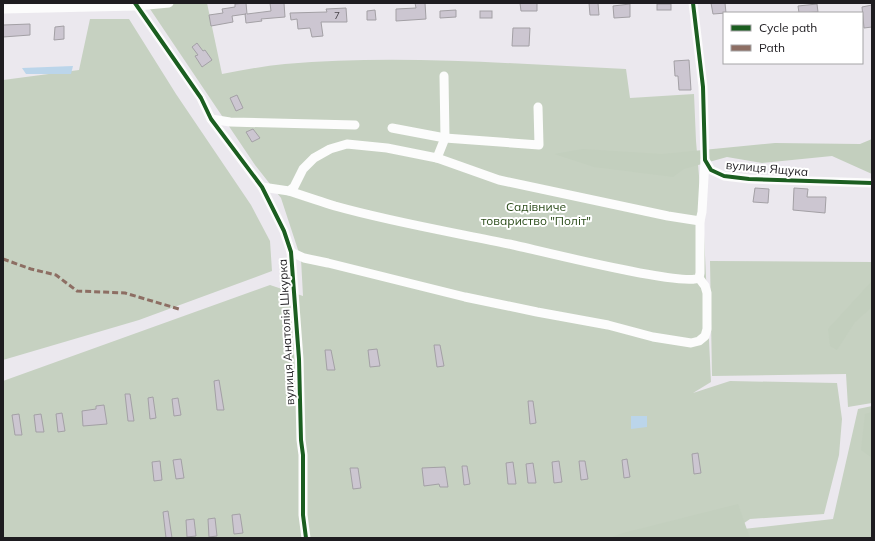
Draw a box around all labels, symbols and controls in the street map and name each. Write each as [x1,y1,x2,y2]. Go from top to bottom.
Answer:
house number: 7 [334,9,340,22]
legend [723,12,863,64]
text: Cycle path [759,20,817,35]
text: Path [759,40,785,55]
street label: вулиця Ящука [725,157,809,179]
park label: Садівниче товариство "Політ" [481,199,591,228]
street label: вулиця Анатолія Шкурка [275,258,297,406]

